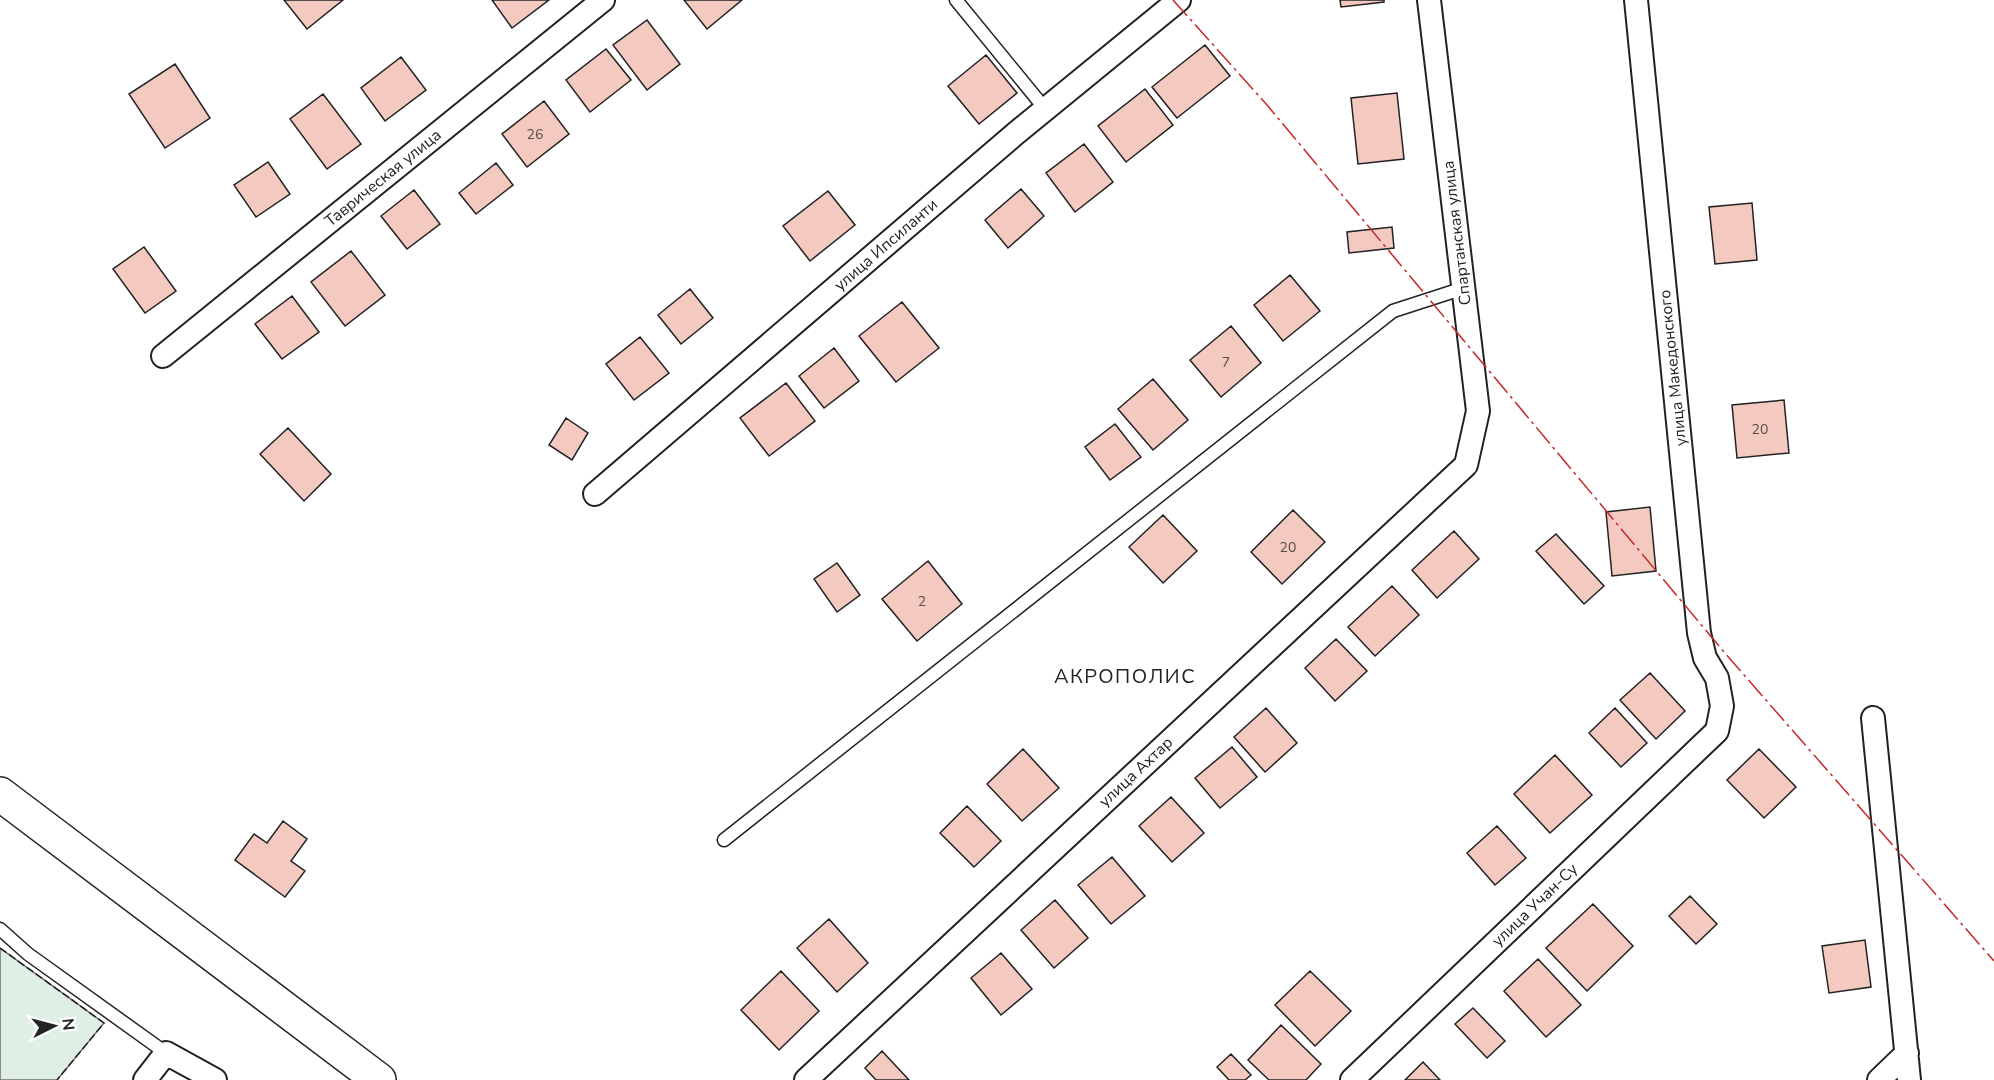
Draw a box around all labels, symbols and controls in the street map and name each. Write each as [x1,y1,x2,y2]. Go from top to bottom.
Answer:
street label: Таврическая улица [320,124,446,232]
house number: 26 [527,125,543,144]
street label: Спартанская улица [1437,160,1477,306]
street label: улица Ипсиланти [830,194,942,296]
street label: улица Македонского [1654,289,1692,447]
house number: 7 [1222,353,1230,372]
house number: 20 [1752,420,1768,439]
house number: 20 [1280,538,1296,557]
house number: 2 [918,592,926,611]
district label: АКРОПОЛИС [1054,663,1196,690]
street label: улица Ахтар [1094,732,1178,812]
street label: улица Учан-Су [1487,858,1583,952]
north arrow [24,996,84,1056]
text: N [56,1017,79,1032]

